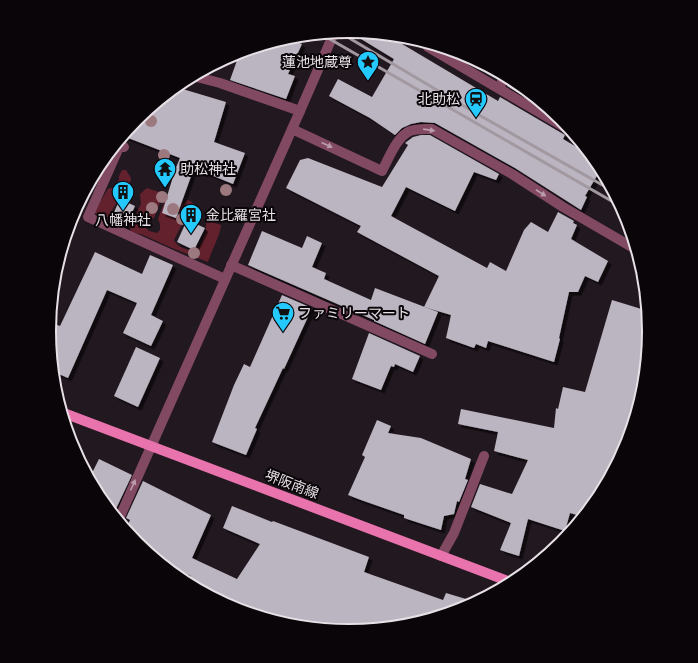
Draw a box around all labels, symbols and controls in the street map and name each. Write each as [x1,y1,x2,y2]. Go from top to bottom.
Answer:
place icon: 蓮池地蔵尊 [355,49,381,82]
place label: 蓮池地蔵尊 [282,55,352,70]
station icon: 北助松 [463,86,489,119]
place label: 北助松 [418,91,460,107]
one-way arrow [422,127,435,133]
one-way arrow [321,142,333,148]
temple icon: 助松神社 [152,156,178,189]
place label: 助松神社 [180,162,236,177]
building icon: 八幡神社 [110,179,136,212]
one-way arrow [536,189,546,197]
building icon: 金比羅宮社 [178,202,204,235]
place label: 金比羅宮社 [206,208,276,223]
place label: 八幡神社 [95,213,151,228]
supermarket icon: ファミリーマート [270,300,296,333]
place label: ファミリーマート [298,307,410,321]
street label: 堺阪南線 [263,467,321,502]
one-way arrow [130,480,136,491]

